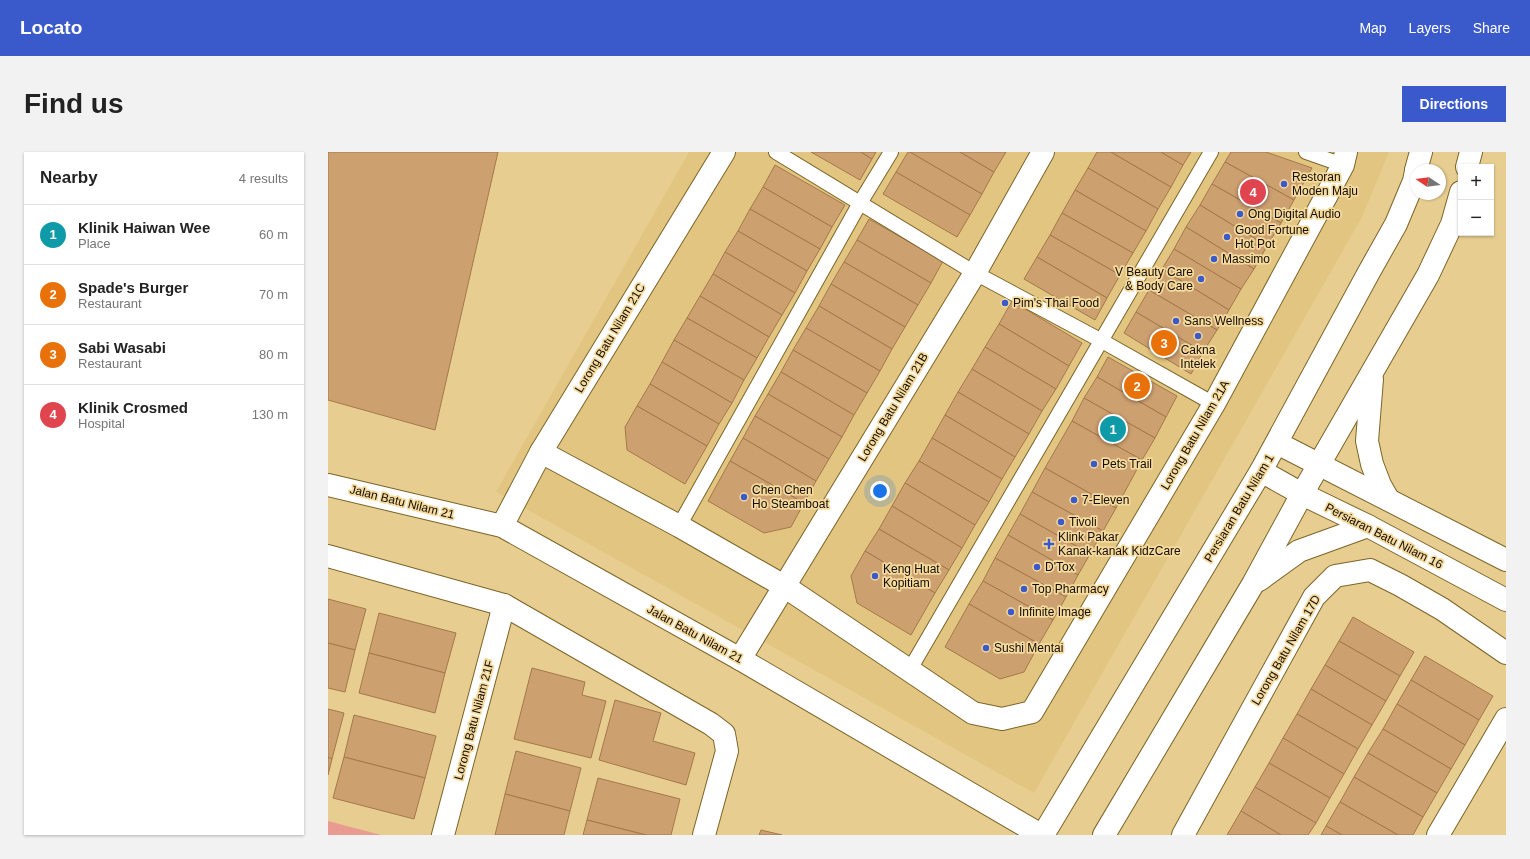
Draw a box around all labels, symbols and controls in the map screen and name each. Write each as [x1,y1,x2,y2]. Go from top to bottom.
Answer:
text: Locato [20,17,82,38]
text: Map [1359,20,1387,36]
text: Layers [1409,20,1451,36]
text: Share [1473,20,1510,36]
button: Directions [1402,86,1506,122]
text: Find us [24,88,124,119]
north arrow [1410,164,1446,200]
map controls [1458,164,1494,236]
button: + [1458,164,1494,200]
text: Nearby [40,168,98,187]
place label: Restoran Moden Maju [1292,170,1358,198]
text: 4 results [239,171,288,186]
pin: 4 [1240,177,1266,207]
marker: Restoran Moden Maju [1279,179,1289,189]
button: − [1458,200,1494,236]
place label: Ong Digital Audio [1248,207,1341,221]
marker: Ong Digital Audio [1235,209,1245,219]
text: Klinik Haiwan Wee [78,219,210,236]
place label: Good Fortune Hot Pot [1235,223,1309,251]
text: 1 [49,227,57,242]
text: 60 m [259,227,288,242]
marker: Good Fortune Hot Pot [1222,232,1232,242]
text: Place [78,236,111,251]
place label: Massimo [1222,252,1270,266]
marker: Massimo [1209,254,1219,264]
place label: V Beauty Care & Body Care [1115,265,1193,293]
marker: V Beauty Care & Body Care [1196,274,1206,284]
text: Spade's Burger [78,279,188,296]
street label: Lorong Batu Nilam 21C [572,281,648,395]
text: 2 [49,287,57,302]
text: 70 m [259,287,288,302]
text: Restaurant [78,296,142,311]
place label: Pim's Thai Food [1013,296,1099,310]
marker: Pim's Thai Food [1000,298,1010,308]
place label: Sans Wellness [1184,314,1263,328]
marker: Sans Wellness [1171,316,1181,326]
pin: 3 [1151,328,1177,358]
marker: Cakna Intelek [1193,331,1203,341]
text: Sabi Wasabi [78,339,166,356]
place label: Cakna Intelek [1180,343,1217,371]
text: 3 [49,347,57,362]
text: 80 m [259,347,288,362]
street label: Lorong Batu Nilam 21B [855,350,931,464]
text: Restaurant [78,356,142,371]
pin: 2 [1124,371,1150,401]
street label: Lorong Batu Nilam 21A [1158,378,1232,492]
text: Klinik Crosmed [78,399,188,416]
text: 4 [49,407,57,422]
text: 130 m [252,407,288,422]
pin: 1 [1100,414,1126,444]
text: Hospital [78,416,125,431]
street label: Persiaran Batu Nilam 1 [1201,451,1277,564]
place label: Pets Trail [1102,457,1152,471]
marker: Pets Trail [1089,459,1099,469]
your location [870,481,890,501]
street label: Jalan Batu Nilam 21 [348,482,456,522]
place label: Chen Chen Ho Steamboat [752,483,829,511]
marker: Chen Chen Ho Steamboat [739,492,749,502]
place label: 7-Eleven [1082,493,1129,507]
marker: 7-Eleven [1069,495,1079,505]
street label: Persiaran Batu Nilam 16 [1323,500,1445,572]
place label: Tivoli [1069,515,1097,529]
marker: Tivoli [1056,517,1066,527]
place label: Klink Pakar Kanak-kanak KidzCare [1058,530,1181,558]
marker: Klink Pakar Kanak-kanak KidzCare [1043,538,1055,550]
place label: D'Tox [1045,560,1075,574]
place label: Keng Huat Kopitiam [883,562,940,590]
marker: D'Tox [1032,562,1042,572]
marker: Keng Huat Kopitiam [870,571,880,581]
place label: Top Pharmacy [1032,582,1109,596]
marker: Top Pharmacy [1019,584,1029,594]
street label: Lorong Batu Nilam 17D [1249,592,1323,708]
street label: Jalan Batu Nilam 21 [645,602,746,666]
place label: Infinite Image [1019,605,1091,619]
marker: Infinite Image [1006,607,1016,617]
place label: Sushi Mentai [994,641,1063,655]
marker: Sushi Mentai [981,643,991,653]
street label: Lorong Batu Nilam 21F [451,659,497,781]

